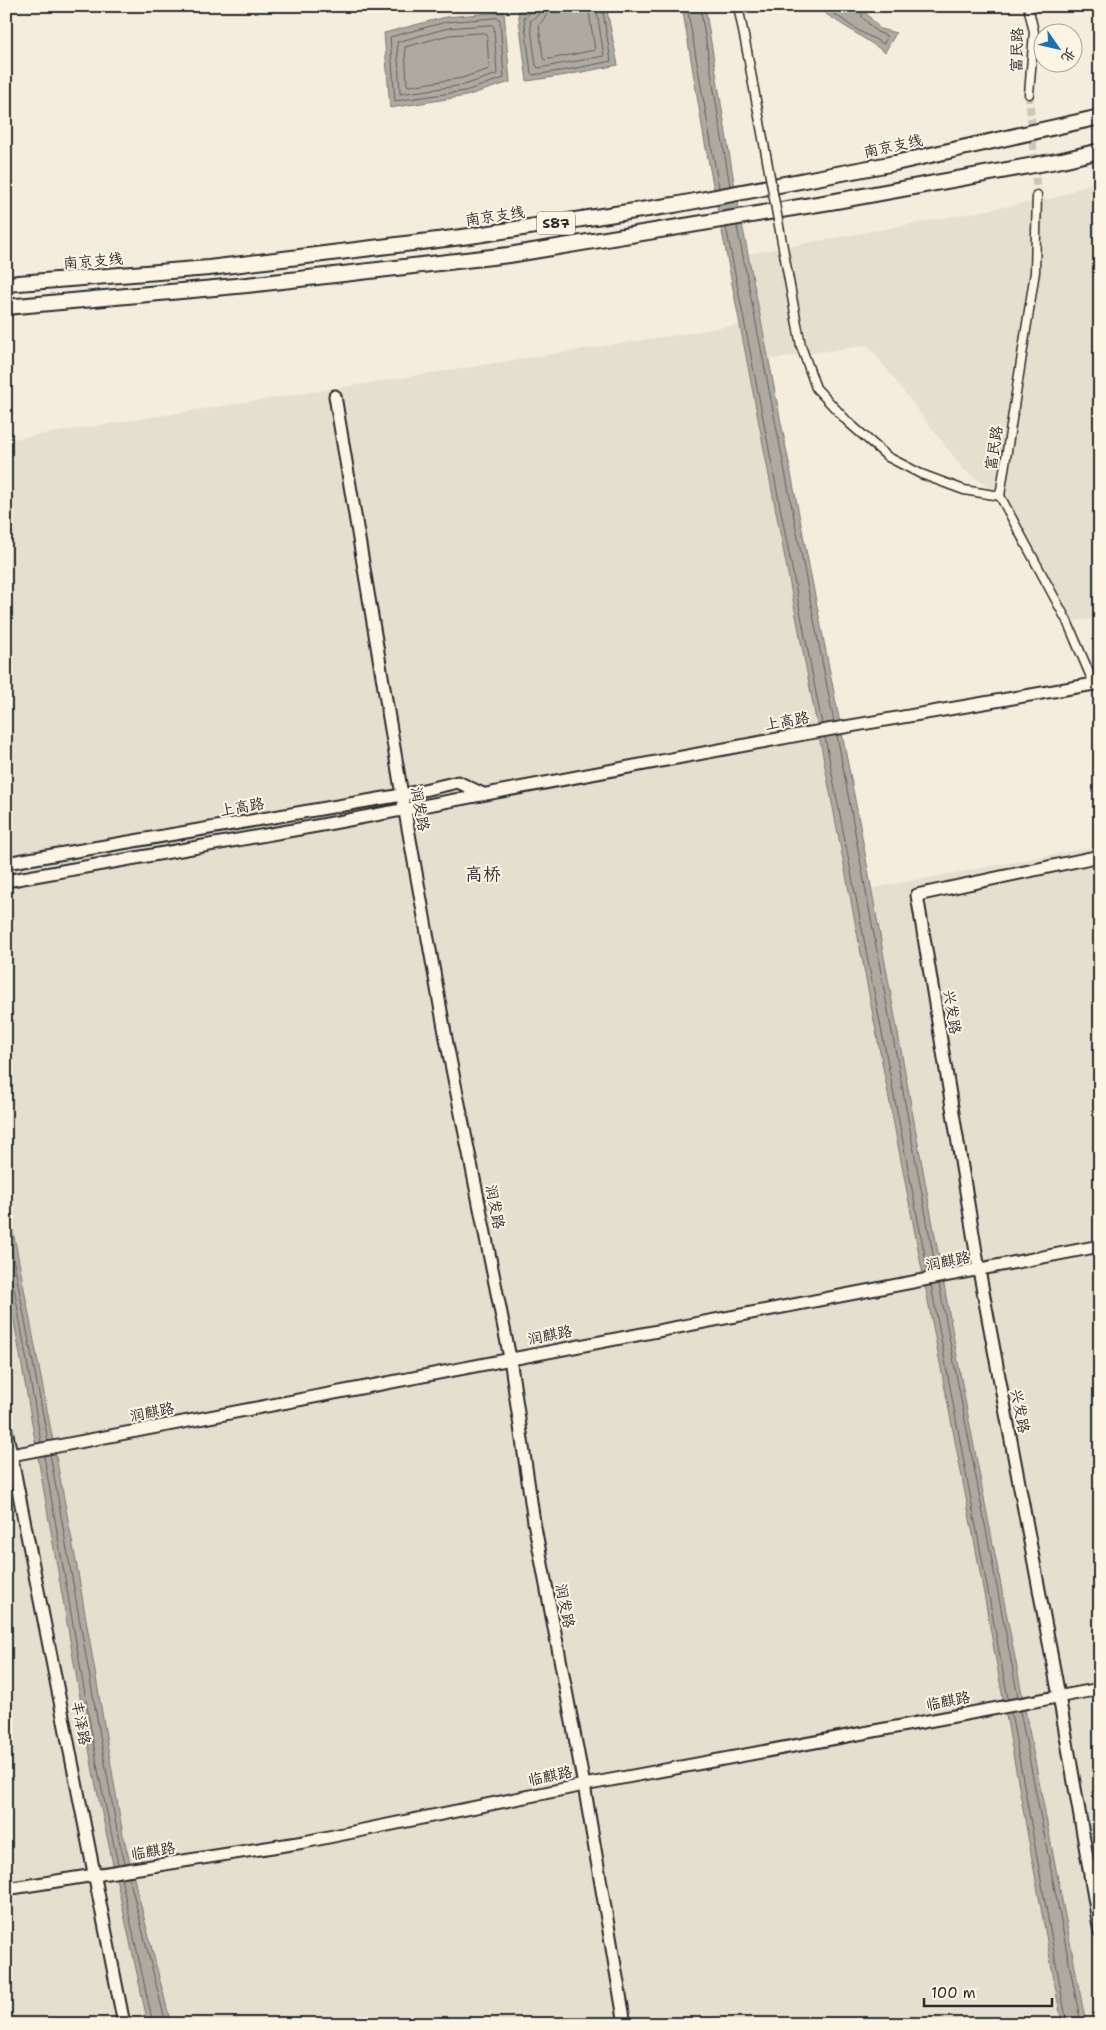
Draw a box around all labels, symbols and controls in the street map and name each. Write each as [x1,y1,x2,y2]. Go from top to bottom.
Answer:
north arrow [1034,22,1084,72]
street label: 富民路 [1007,27,1027,73]
text: 北 [1057,44,1080,66]
street label: 南京支线 [862,130,924,162]
street label: 南京支线 [464,202,526,230]
road number: S87 [537,212,575,234]
street label: 南京支线 [62,248,124,274]
street label: 富民路 [981,424,1007,472]
street label: 上高路 [763,707,811,735]
street label: 润发路 [406,785,434,833]
street label: 上高路 [218,793,266,821]
district label: 高桥 [465,862,501,886]
street label: 兴发路 [939,988,965,1036]
street label: 润发路 [481,1183,509,1231]
street label: 润麒路 [924,1247,972,1275]
street label: 润麒路 [526,1321,574,1349]
street label: 兴发路 [1006,1387,1034,1435]
street label: 润麒路 [128,1398,176,1426]
street label: 润发路 [551,1582,579,1630]
street label: 临麒路 [924,1687,972,1715]
street label: 丰泽路 [67,1699,95,1747]
street label: 临麒路 [526,1762,574,1790]
street label: 临麒路 [129,1838,177,1864]
scale bar [924,1975,1051,2007]
text: 100 m [931,1983,976,2003]

